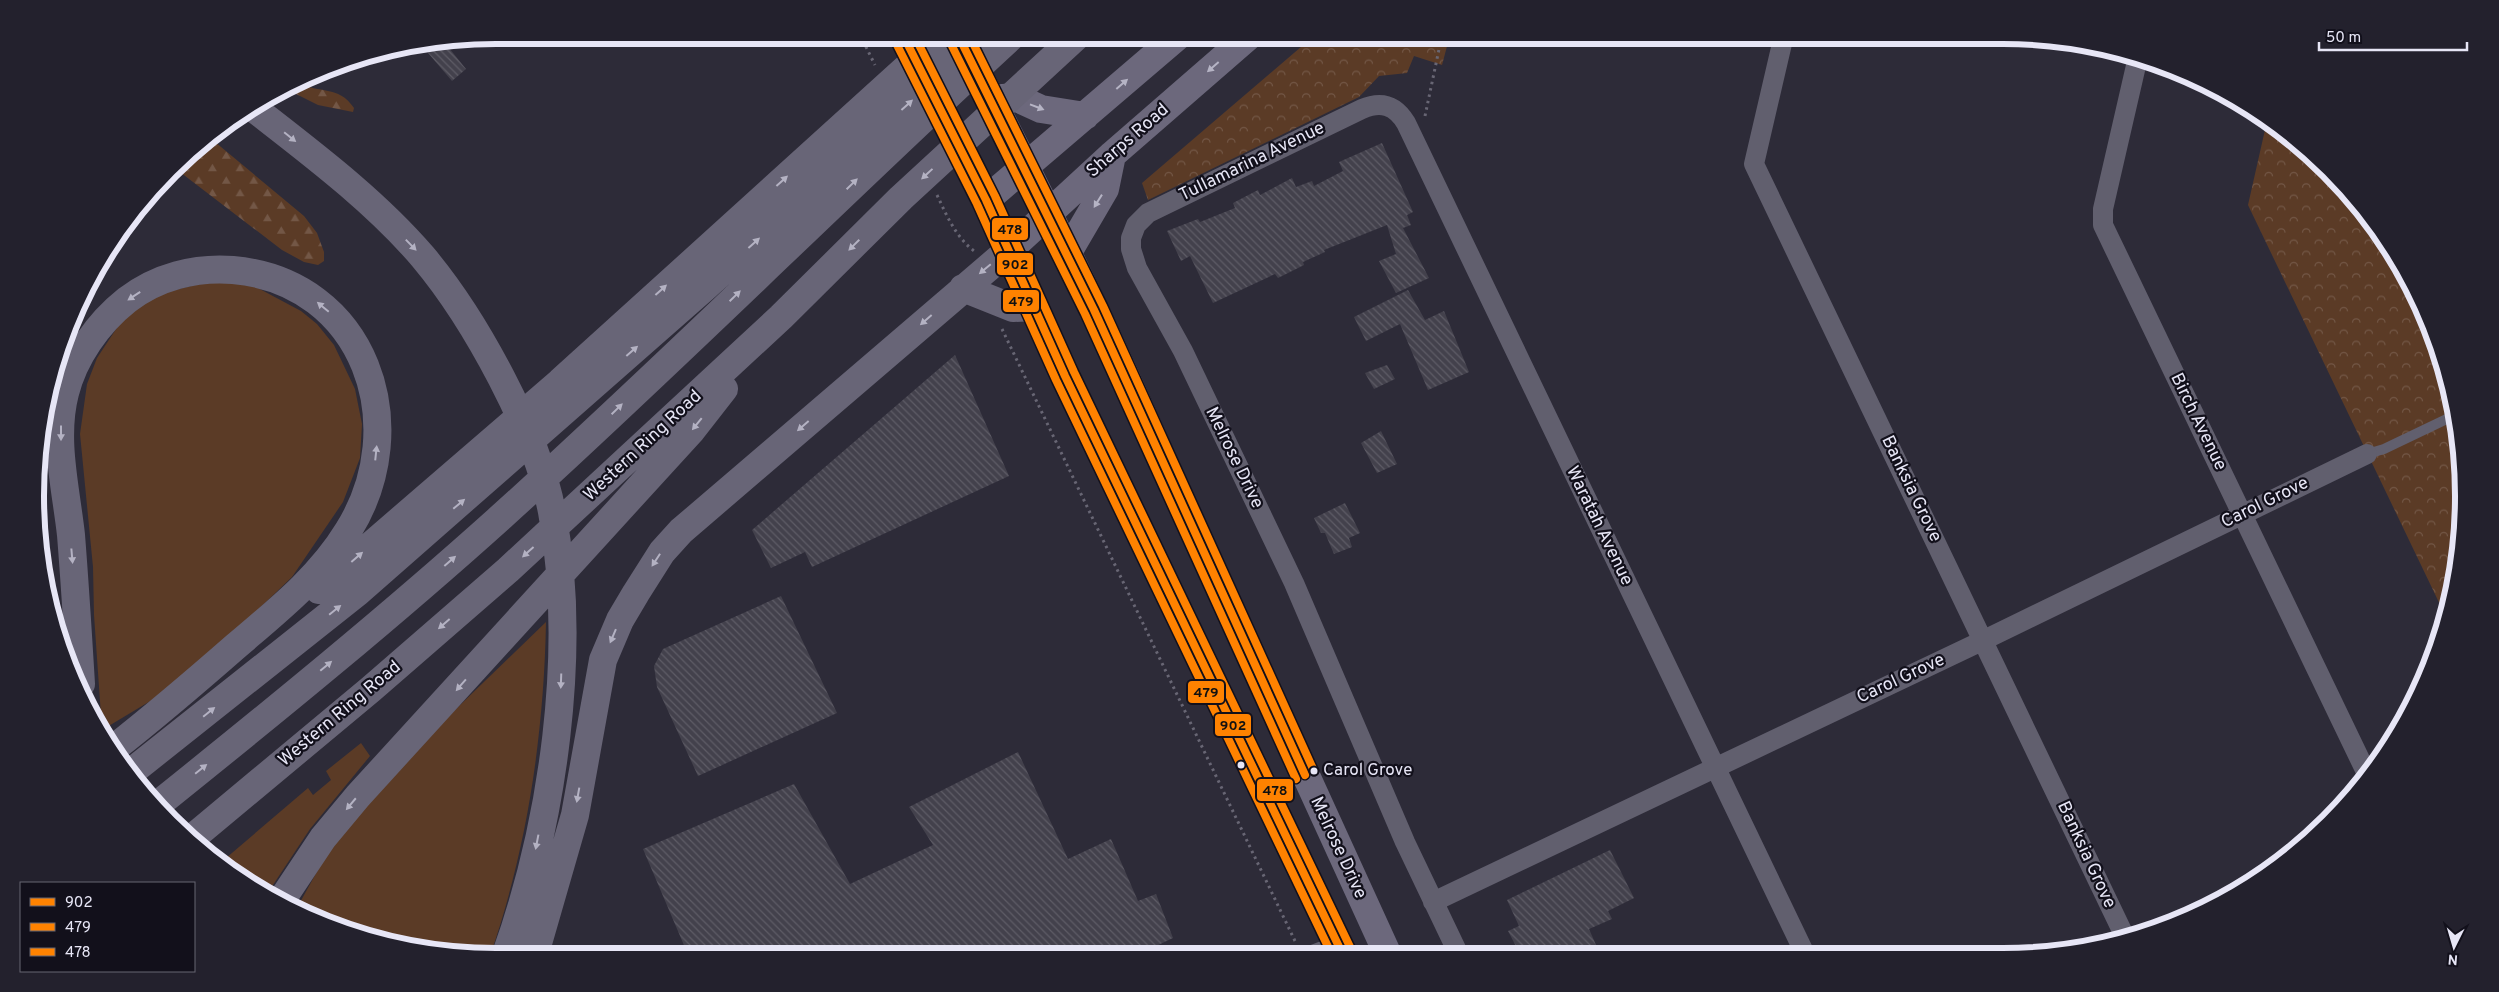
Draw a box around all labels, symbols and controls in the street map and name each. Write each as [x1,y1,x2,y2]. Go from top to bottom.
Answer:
scale bar [2319,20,2466,52]
text: 50 m [2326,29,2361,48]
one-way arrow [1208,61,1220,73]
one-way arrow [1116,79,1128,90]
one-way arrow [900,99,912,111]
street label: Sharps Road [1082,99,1174,183]
one-way arrow [1030,104,1045,111]
street label: Tullamarina Avenue [1176,117,1328,207]
one-way arrow [283,131,296,142]
one-way arrow [921,168,933,180]
one-way arrow [775,175,787,187]
one-way arrow [846,178,858,190]
one-way arrow [1093,194,1102,207]
line badge: 478 [991,217,1029,241]
text: 478 [998,222,1022,239]
one-way arrow [747,237,759,249]
one-way arrow [405,239,417,251]
one-way arrow [848,239,860,251]
line badge: 902 [996,252,1034,276]
text: 902 [1002,257,1028,274]
one-way arrow [979,263,992,274]
one-way arrow [655,284,667,296]
line badge: 479 [1002,289,1040,313]
one-way arrow [127,291,141,301]
one-way arrow [728,291,740,303]
text: 479 [1008,294,1034,311]
one-way arrow [317,301,330,312]
one-way arrow [920,314,932,326]
one-way arrow [626,345,638,357]
street label: Birch Avenue [2164,369,2232,475]
street label: Western Ring Road [579,385,707,507]
one-way arrow [611,403,623,415]
street label: Melrose Drive [1200,403,1268,513]
one-way arrow [691,417,702,430]
one-way arrow [797,420,809,432]
one-way arrow [57,425,65,441]
street label: Banksia Grove [1875,432,1947,546]
one-way arrow [372,445,380,461]
street label: Waratah Avenue [1560,462,1638,590]
street label: Carol Grove [2217,472,2313,534]
one-way arrow [452,498,464,510]
one-way arrow [521,546,534,557]
one-way arrow [69,548,77,564]
one-way arrow [351,552,364,563]
one-way arrow [652,554,661,567]
one-way arrow [443,555,456,566]
one-way arrow [329,604,342,615]
one-way arrow [438,619,451,630]
one-way arrow [609,629,617,644]
street label: Carol Grove [1853,649,1949,709]
street label: Western Ring Road [274,656,406,772]
one-way arrow [319,660,332,671]
one-way arrow [556,673,564,689]
one-way arrow [455,678,466,691]
line badge: 479 [1187,680,1225,704]
text: 479 [1193,685,1219,702]
one-way arrow [202,706,215,717]
line badge: 902 [1214,713,1252,737]
text: 902 [1220,718,1246,735]
unlabelled marker [1236,760,1246,770]
place label: Carol Grove [1323,760,1412,782]
one-way arrow [194,763,206,775]
marker: Carol Grove [1309,766,1319,776]
line badge: 478 [1256,778,1294,802]
text: 478 [1263,783,1287,800]
one-way arrow [574,787,582,803]
street label: Melrose Drive [1304,793,1372,903]
one-way arrow [345,797,356,810]
street label: Banksia Grove [2051,798,2121,912]
one-way arrow [533,834,541,850]
legend [20,882,195,972]
text: 902 [65,894,93,913]
text: 479 [65,919,91,938]
north arrow [2429,922,2479,972]
text: 478 [65,944,91,963]
text: N [2447,950,2459,967]

